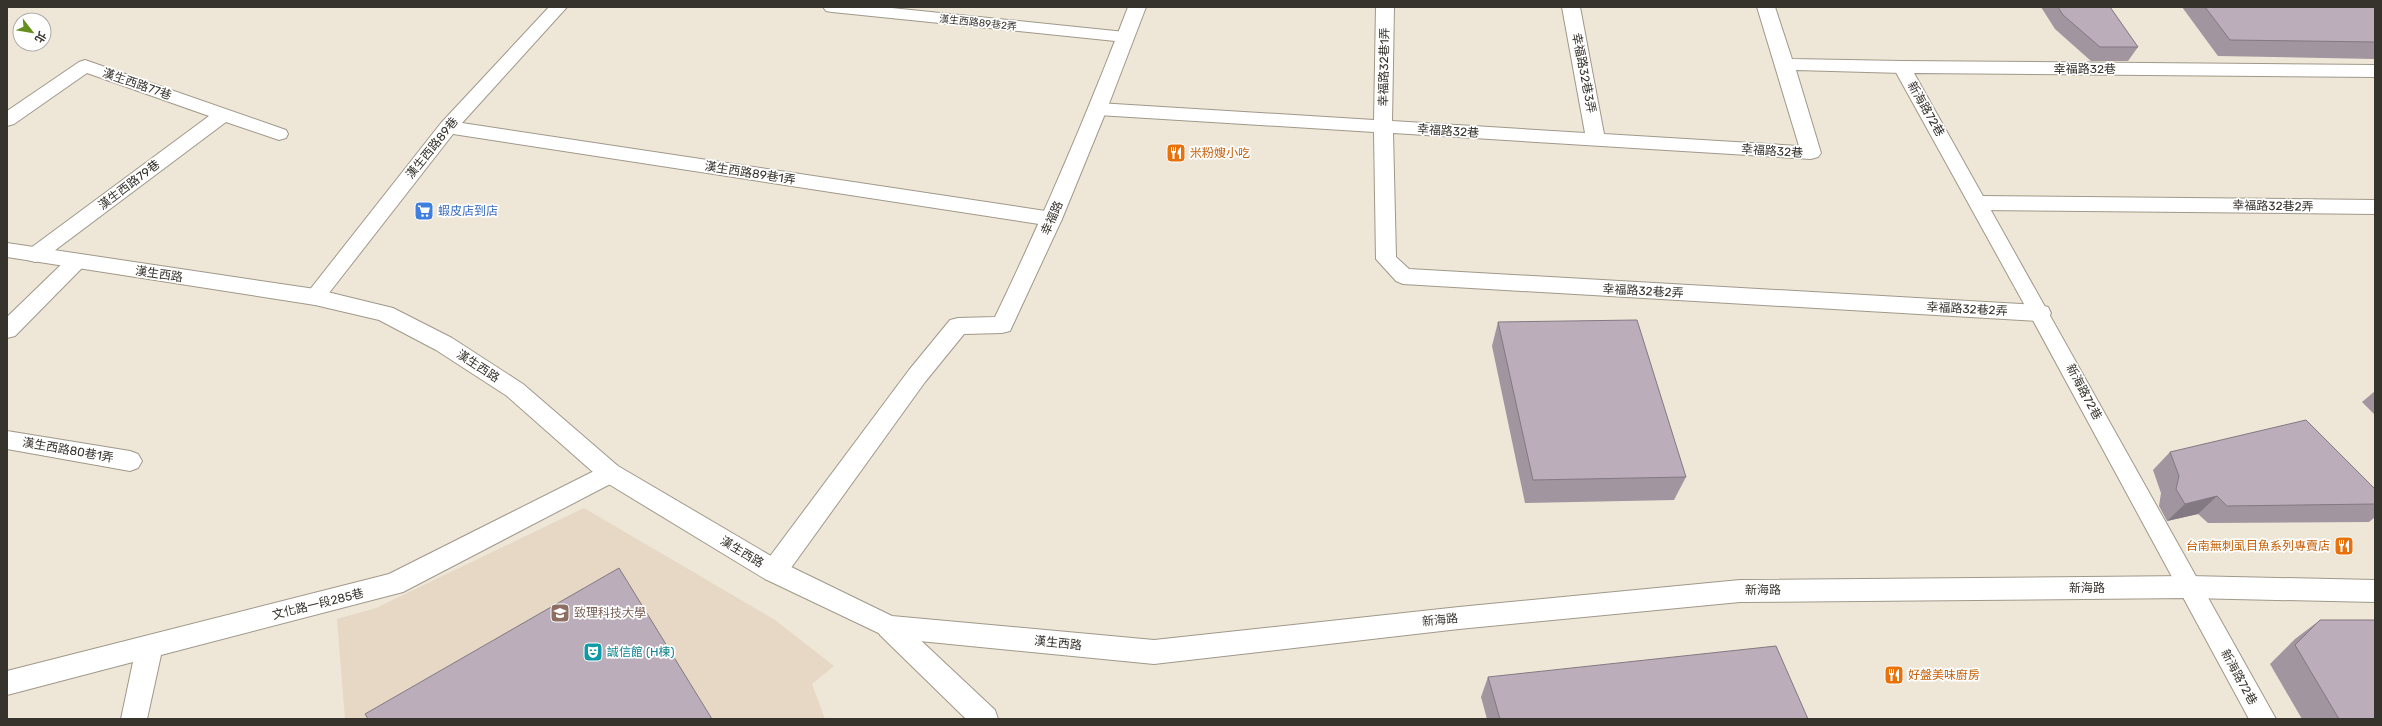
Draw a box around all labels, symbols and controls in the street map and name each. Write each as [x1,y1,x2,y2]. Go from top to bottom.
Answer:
north arrow [12,12,52,52]
street label: 漢生西路89巷2弄 [938,13,1017,33]
street label: 幸福路32巷1弄 [1376,27,1392,107]
text: 北 [32,29,49,45]
street label: 幸福路32巷3弄 [1569,32,1599,114]
street label: 幸福路32巷 [2054,62,2116,76]
street label: 漢生西路77巷 [101,66,173,102]
street label: 新海路72巷 [1905,79,1947,139]
street label: 漢生西路89巷 [403,115,461,181]
street label: 幸福路32巷 [1416,122,1480,140]
restaurant icon: 米粉嫂小吃 [1165,142,1187,164]
street label: 幸福路32巷 [1740,142,1804,160]
place label: 米粉嫂小吃 [1190,146,1250,160]
street label: 漢生西路79巷 [96,157,162,213]
street label: 漢生西路89巷1弄 [704,159,796,187]
street label: 幸福路32巷2弄 [2232,198,2314,214]
street label: 幸福路 [1038,199,1066,237]
supermarket icon: 蝦皮店到店 [413,200,435,222]
place label: 蝦皮店到店 [438,204,498,218]
street label: 漢生西路 [134,264,184,284]
street label: 幸福路32巷2弄 [1602,282,1684,300]
street label: 幸福路32巷2弄 [1926,300,2008,318]
street label: 漢生西路 [454,347,502,385]
street label: 新海路72巷 [2063,362,2105,422]
street label: 漢生西路80巷1弄 [21,435,115,465]
street label: 漢生西路 [718,534,766,570]
restaurant icon: 台南無刺虱目魚系列專賣店 [2333,535,2355,557]
place label: 台南無刺虱目魚系列專賣店 [2186,539,2330,553]
street label: 新海路 [2069,581,2105,595]
street label: 新海路 [1745,583,1781,597]
street label: 文化路一段285巷 [271,586,365,622]
school or university icon: 致理科技大學 [549,602,571,624]
place label: 致理科技大學 [574,606,646,620]
street label: 新海路 [1421,611,1459,629]
street label: 漢生西路 [1033,634,1083,652]
theatre icon: 誠信館 (H棟) [582,641,604,663]
place label: 誠信館 (H棟) [607,645,675,659]
street label: 新海路72巷 [2218,647,2260,707]
restaurant icon: 好盤美味廚房 [1883,664,1905,686]
place label: 好盤美味廚房 [1908,668,1980,682]

